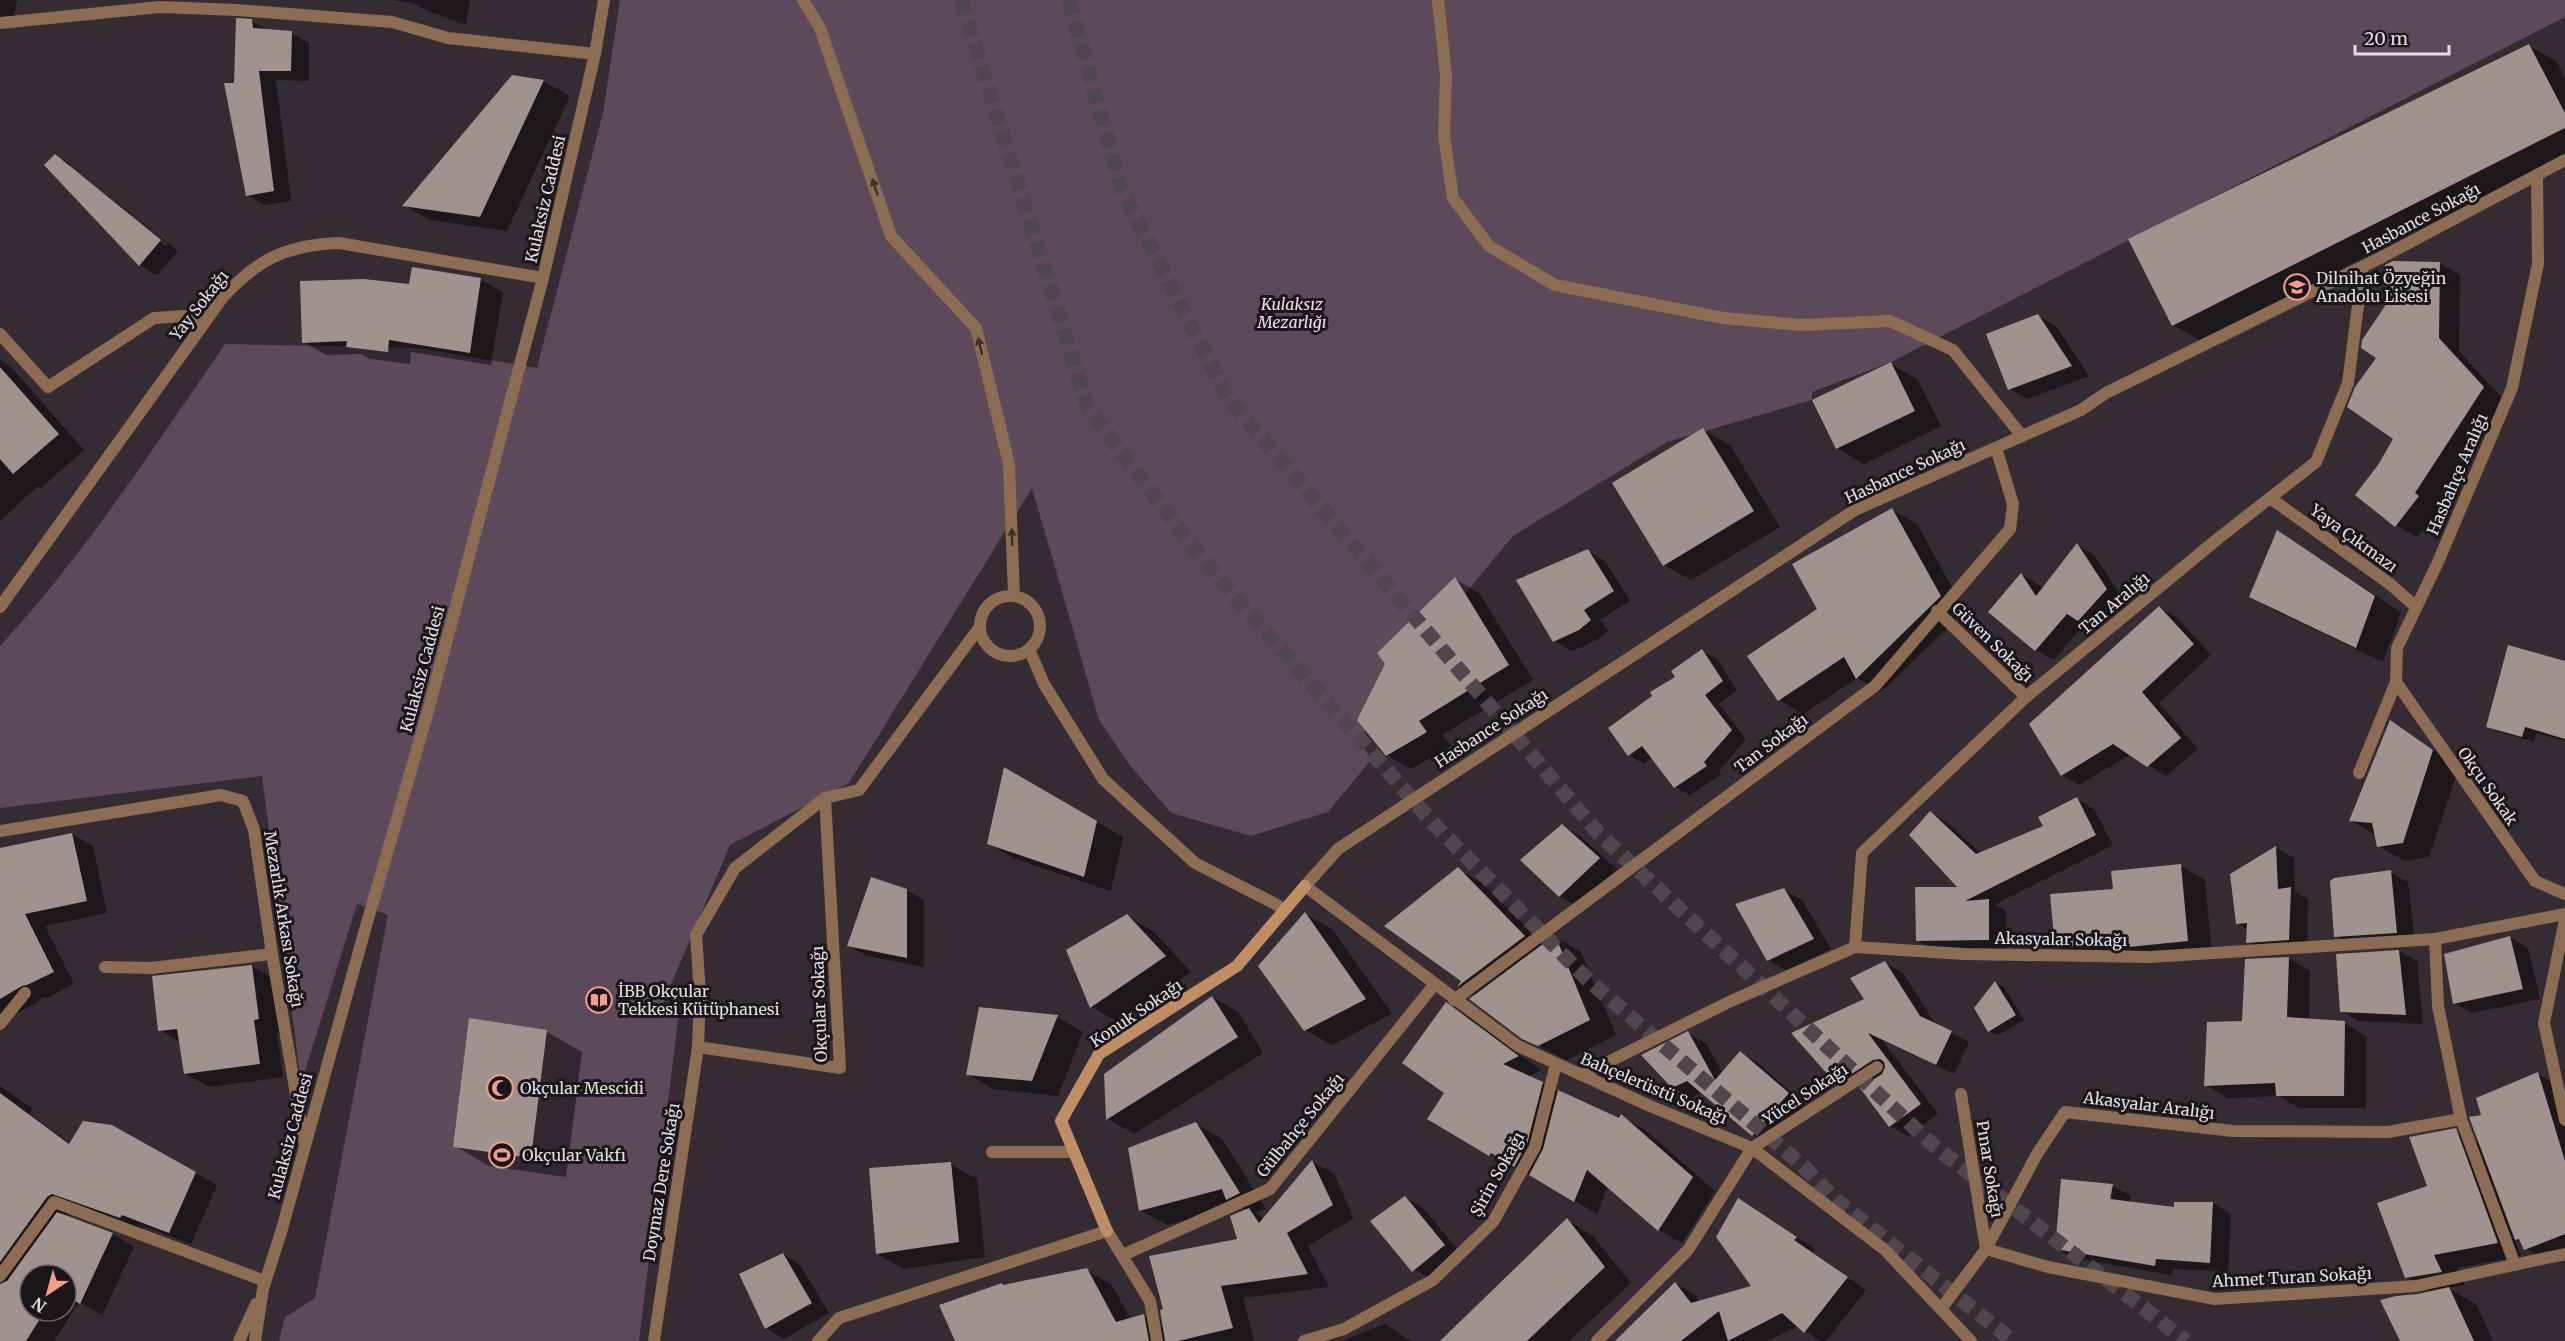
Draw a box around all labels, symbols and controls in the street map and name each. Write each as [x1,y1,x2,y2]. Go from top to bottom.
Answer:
scale bar [2355,18,2450,56]
text: 20 m [2364,27,2408,50]
street label: Kulaksiz Caddesi [521,133,569,265]
one-way arrow [870,178,879,196]
street label: Hasbance Sokağı [2359,178,2483,258]
street label: Yay Sokağı [165,266,233,345]
place label: Dilnihat Özyeğin Anadolu Lisesi [2315,268,2447,306]
school or university icon: Dilnihat Özyeğin Anadolu Lisesi [2282,272,2312,302]
park label: Kulaksız Mezarlığı [1257,294,1326,332]
one-way arrow [975,337,985,355]
street label: Hasbahçe Aralığı [2422,410,2492,538]
street label: Hasbance Sokağı [1842,434,1968,508]
street label: Yaya Çıkmazı [2306,499,2402,576]
one-way arrow [1007,528,1016,547]
street label: Tan Aralığı [2075,568,2153,638]
street label: Güven Sokağı [1948,598,2038,686]
street label: Kulaksiz Caddesi [396,604,448,734]
street label: Hasbance Sokağı [1431,684,1551,772]
street label: Tan Sokağı [1730,709,1812,777]
street label: Okçu Sokak [2454,743,2523,830]
street label: Mezarlık Arkası Sokağı [260,829,308,1009]
street label: Akasyalar Sokağı [1993,928,2128,950]
street label: Okçular Sokağı [807,945,831,1063]
street label: Konuk Sokağı [1086,975,1186,1051]
place label: İBB Okçular Tekkesi Kütüphanesi [618,981,780,1019]
library icon: İBB Okçular Tekkesi Kütüphanesi [584,985,614,1015]
street label: Bahçelerüstü Sokağı [1578,1048,1730,1128]
street label: Yücel Sokağı [1758,1059,1851,1129]
street label: Gülbahçe Sokağı [1252,1069,1348,1181]
street label: Kulaksiz Caddesi [264,1071,316,1201]
mosque icon: Okçular Mescidi [485,1073,515,1103]
place label: Okçular Mescidi [520,1078,644,1098]
street label: Akasyalar Aralığı [2081,1087,2216,1123]
street label: Doymaz Dere Sokağı [639,1101,683,1263]
street label: Pınar Sokağı [1972,1119,2008,1219]
street label: Şirin Sokağı [1465,1128,1529,1220]
sports icon: Okçular Vakfı [487,1140,517,1170]
place label: Okçular Vakfı [522,1145,626,1165]
north arrow [18,1263,78,1323]
street label: Ahmet Turan Sokağı [2211,1263,2372,1291]
text: N [28,1293,50,1317]

